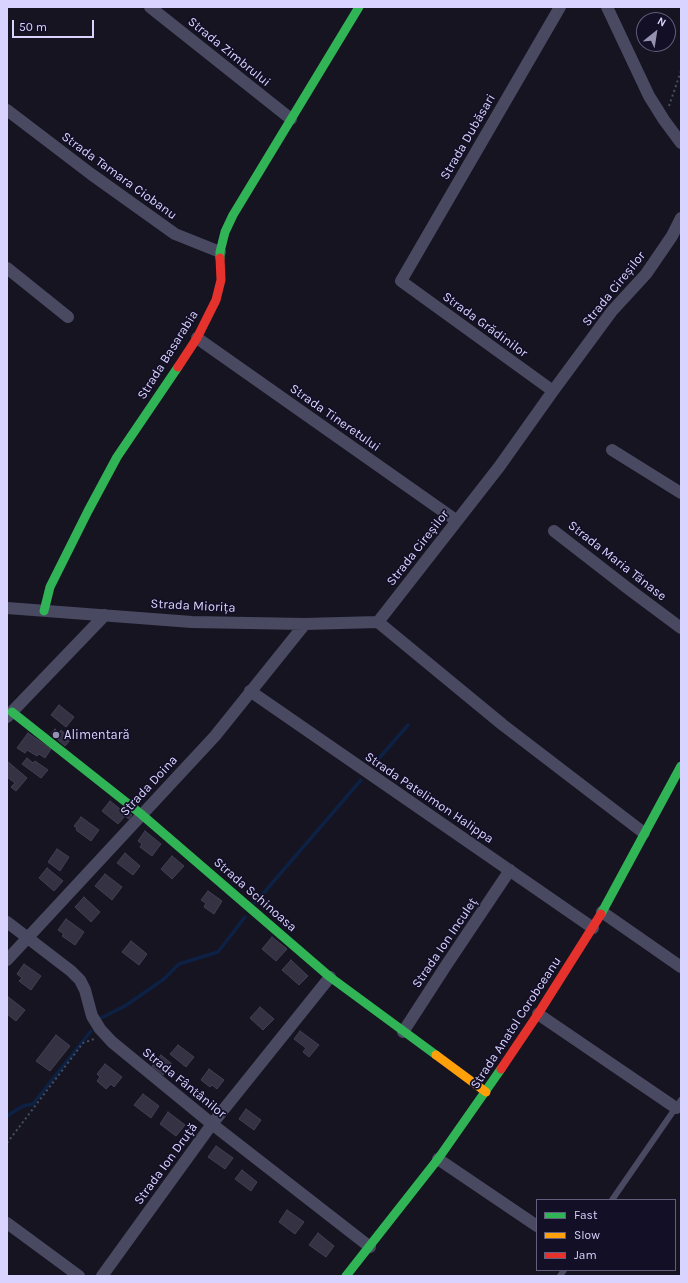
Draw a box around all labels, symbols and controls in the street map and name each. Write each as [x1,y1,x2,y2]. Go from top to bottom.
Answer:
scale bar [14,12,96,38]
north arrow [636,12,676,52]
street label: Strada Zimbrului [184,14,274,90]
text: N [655,14,668,30]
text: 50 m [19,20,47,34]
street label: Strada Dubăsari [437,91,499,183]
street label: Strada Tamara Ciobanu [58,129,180,223]
street label: Strada Cireșilor [579,248,649,330]
street label: Strada Grădinilor [439,289,531,361]
street label: Strada Basarabia [134,307,202,403]
street label: Strada Tineretului [287,381,383,455]
street label: Strada Cireșilor [384,507,452,589]
street label: Strada Maria Tănase [565,518,669,604]
street label: Strada Miorița [150,596,236,616]
place label: Alimentară [64,727,130,743]
marker: Alimentară [51,730,61,740]
street label: Strada Patelimon Halippa [362,749,496,847]
street label: Strada Doina [117,752,181,820]
street label: Strada Schinoasa [210,855,300,935]
street label: Strada Ion Inculeț [409,895,481,991]
street label: Strada Anatol Corobceanu [467,954,565,1092]
street label: Strada Fântânilor [139,1044,229,1122]
street label: Strada Ion Druță [131,1120,201,1208]
legend [536,1199,676,1271]
text: Fast [574,1208,597,1222]
text: Slow [574,1228,600,1242]
text: Jam [574,1248,597,1262]

